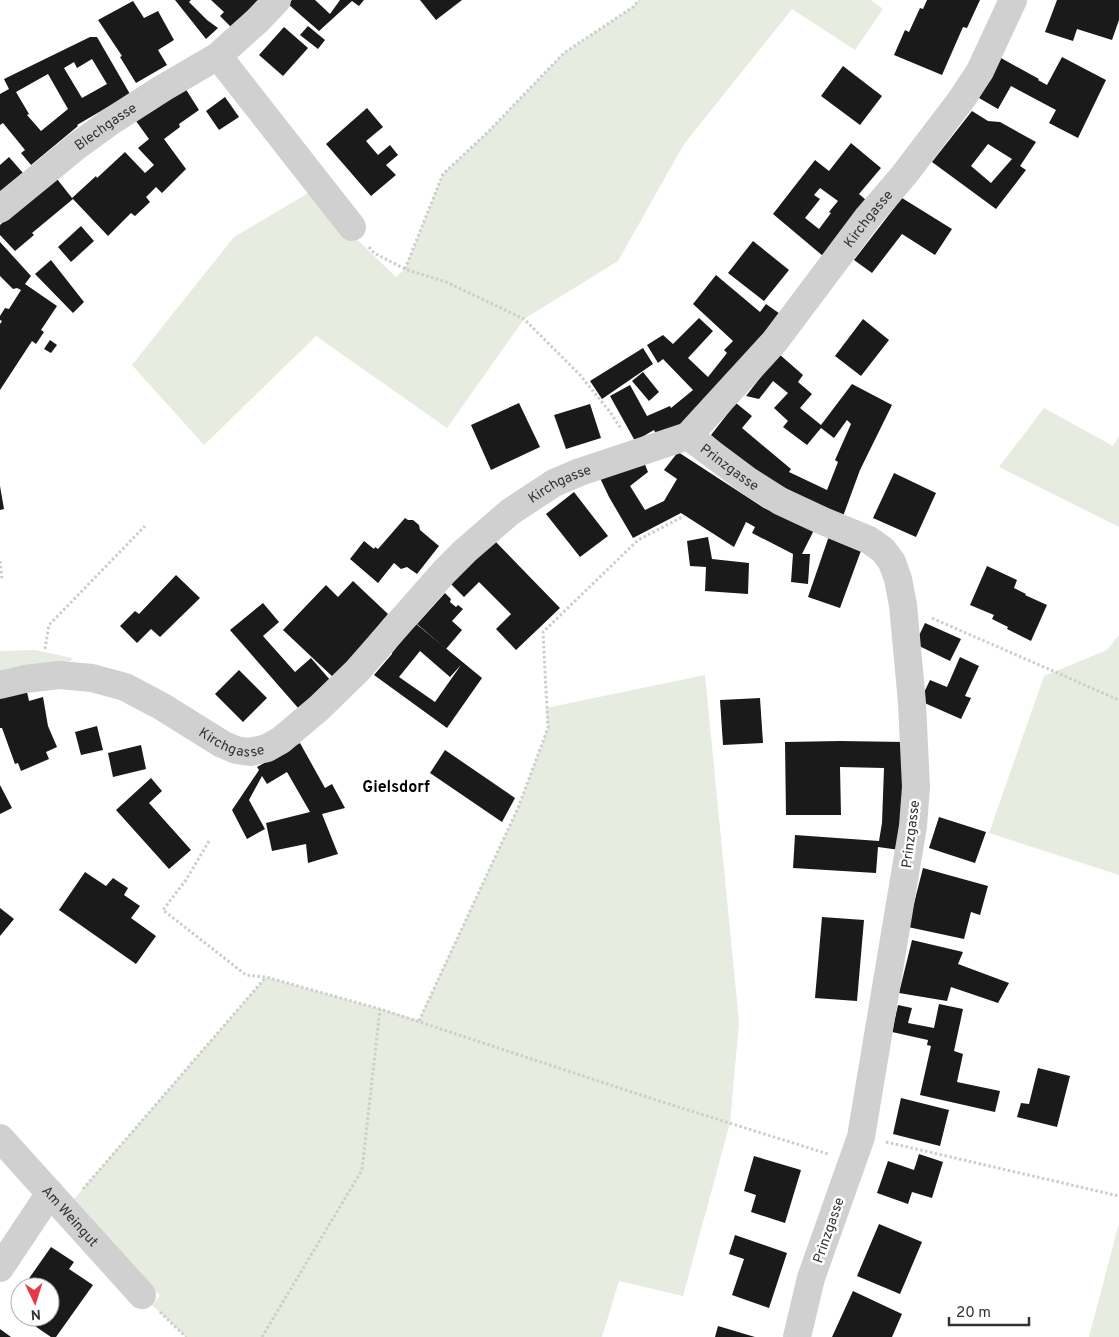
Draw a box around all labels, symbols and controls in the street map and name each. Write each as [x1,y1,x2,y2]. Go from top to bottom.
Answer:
street label: Blechgasse [72,100,140,155]
street label: Kirchgasse [841,187,897,252]
street label: Prinzgasse [696,441,761,495]
street label: Kirchgasse [525,462,594,508]
street label: Kirchgasse [195,725,266,762]
district label: Gielsdorf [362,778,430,798]
street label: Prinzgasse [899,799,924,869]
street label: Am Weingut [37,1183,101,1251]
street label: Prinzgasse [810,1195,849,1266]
north arrow [10,1277,60,1327]
scale bar [949,1294,1029,1326]
text: 20 m [956,1304,991,1323]
text: N [30,1305,41,1322]

